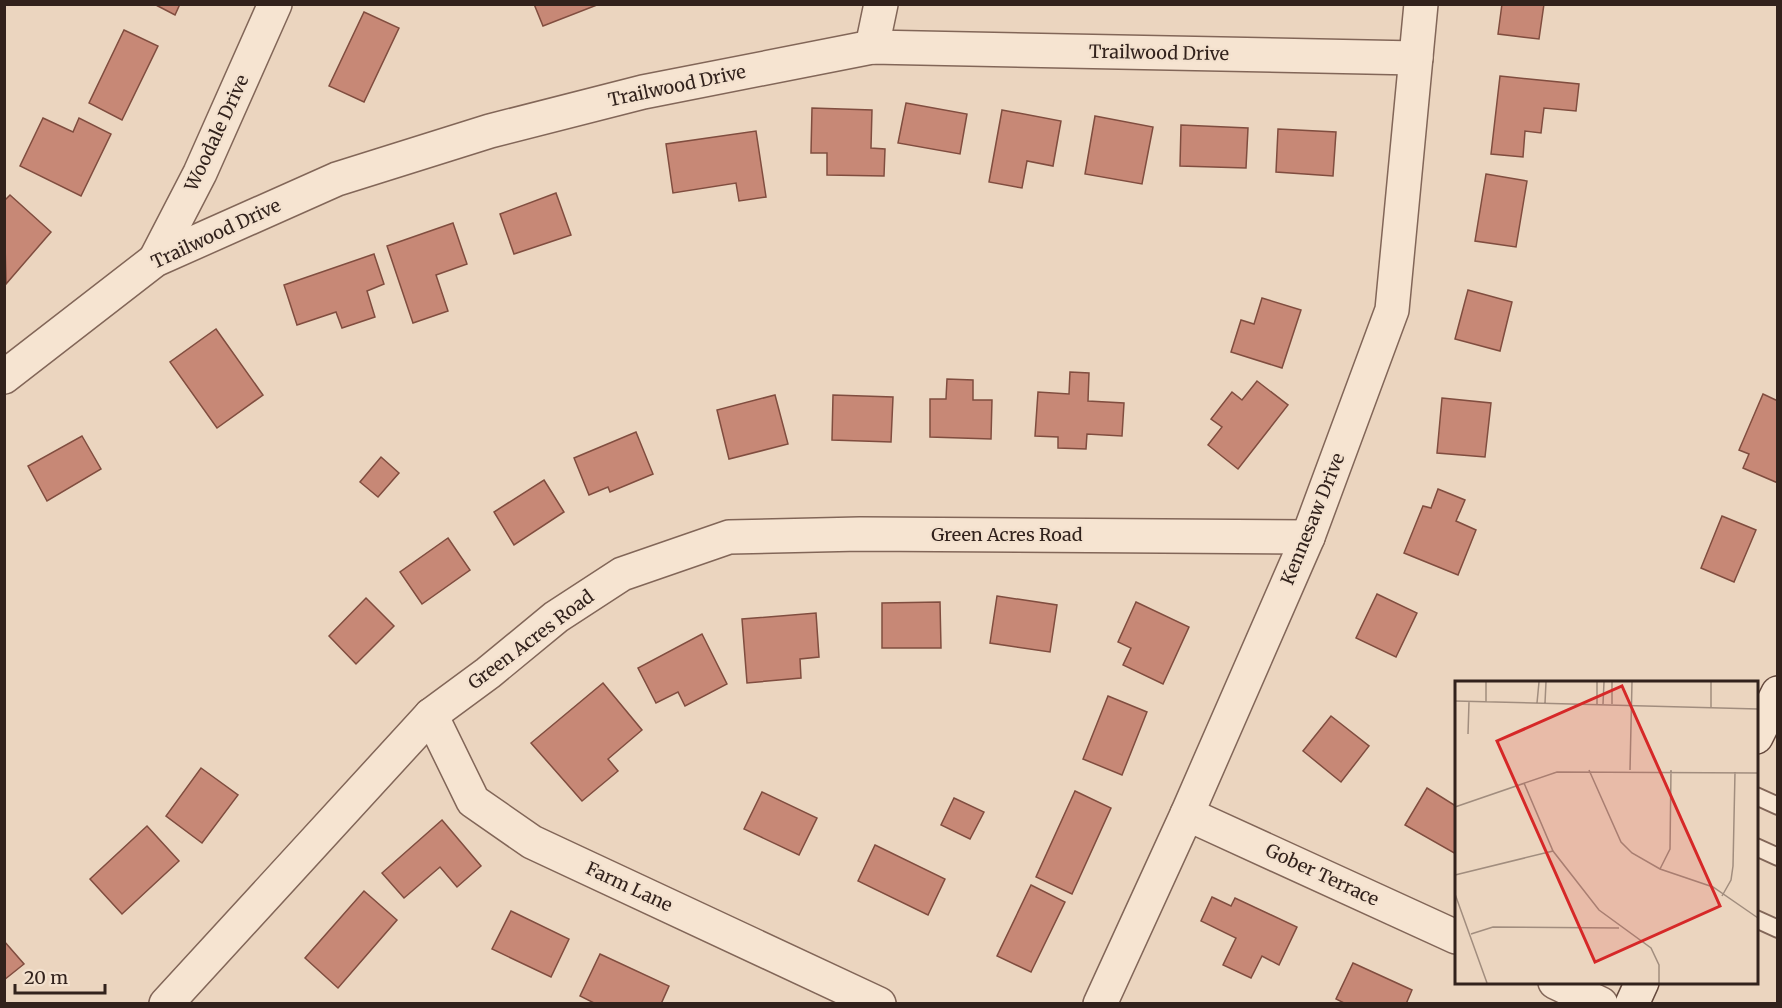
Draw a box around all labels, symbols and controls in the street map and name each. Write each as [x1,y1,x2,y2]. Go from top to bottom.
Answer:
street label: Trailwood Drive [1089,40,1229,65]
street label: Trailwood Drive [606,60,748,111]
street label: Woodale Drive [179,71,254,196]
street label: Trailwood Drive [147,194,284,274]
street label: Kennesaw Drive [1276,449,1349,588]
street label: Green Acres Road [931,523,1083,546]
street label: Green Acres Road [463,585,598,694]
inset map [1455,681,1758,984]
street label: Gober Terrace [1262,838,1383,911]
street label: Farm Lane [582,857,676,917]
scale bar [15,957,105,995]
text: 20 m [24,966,68,989]

